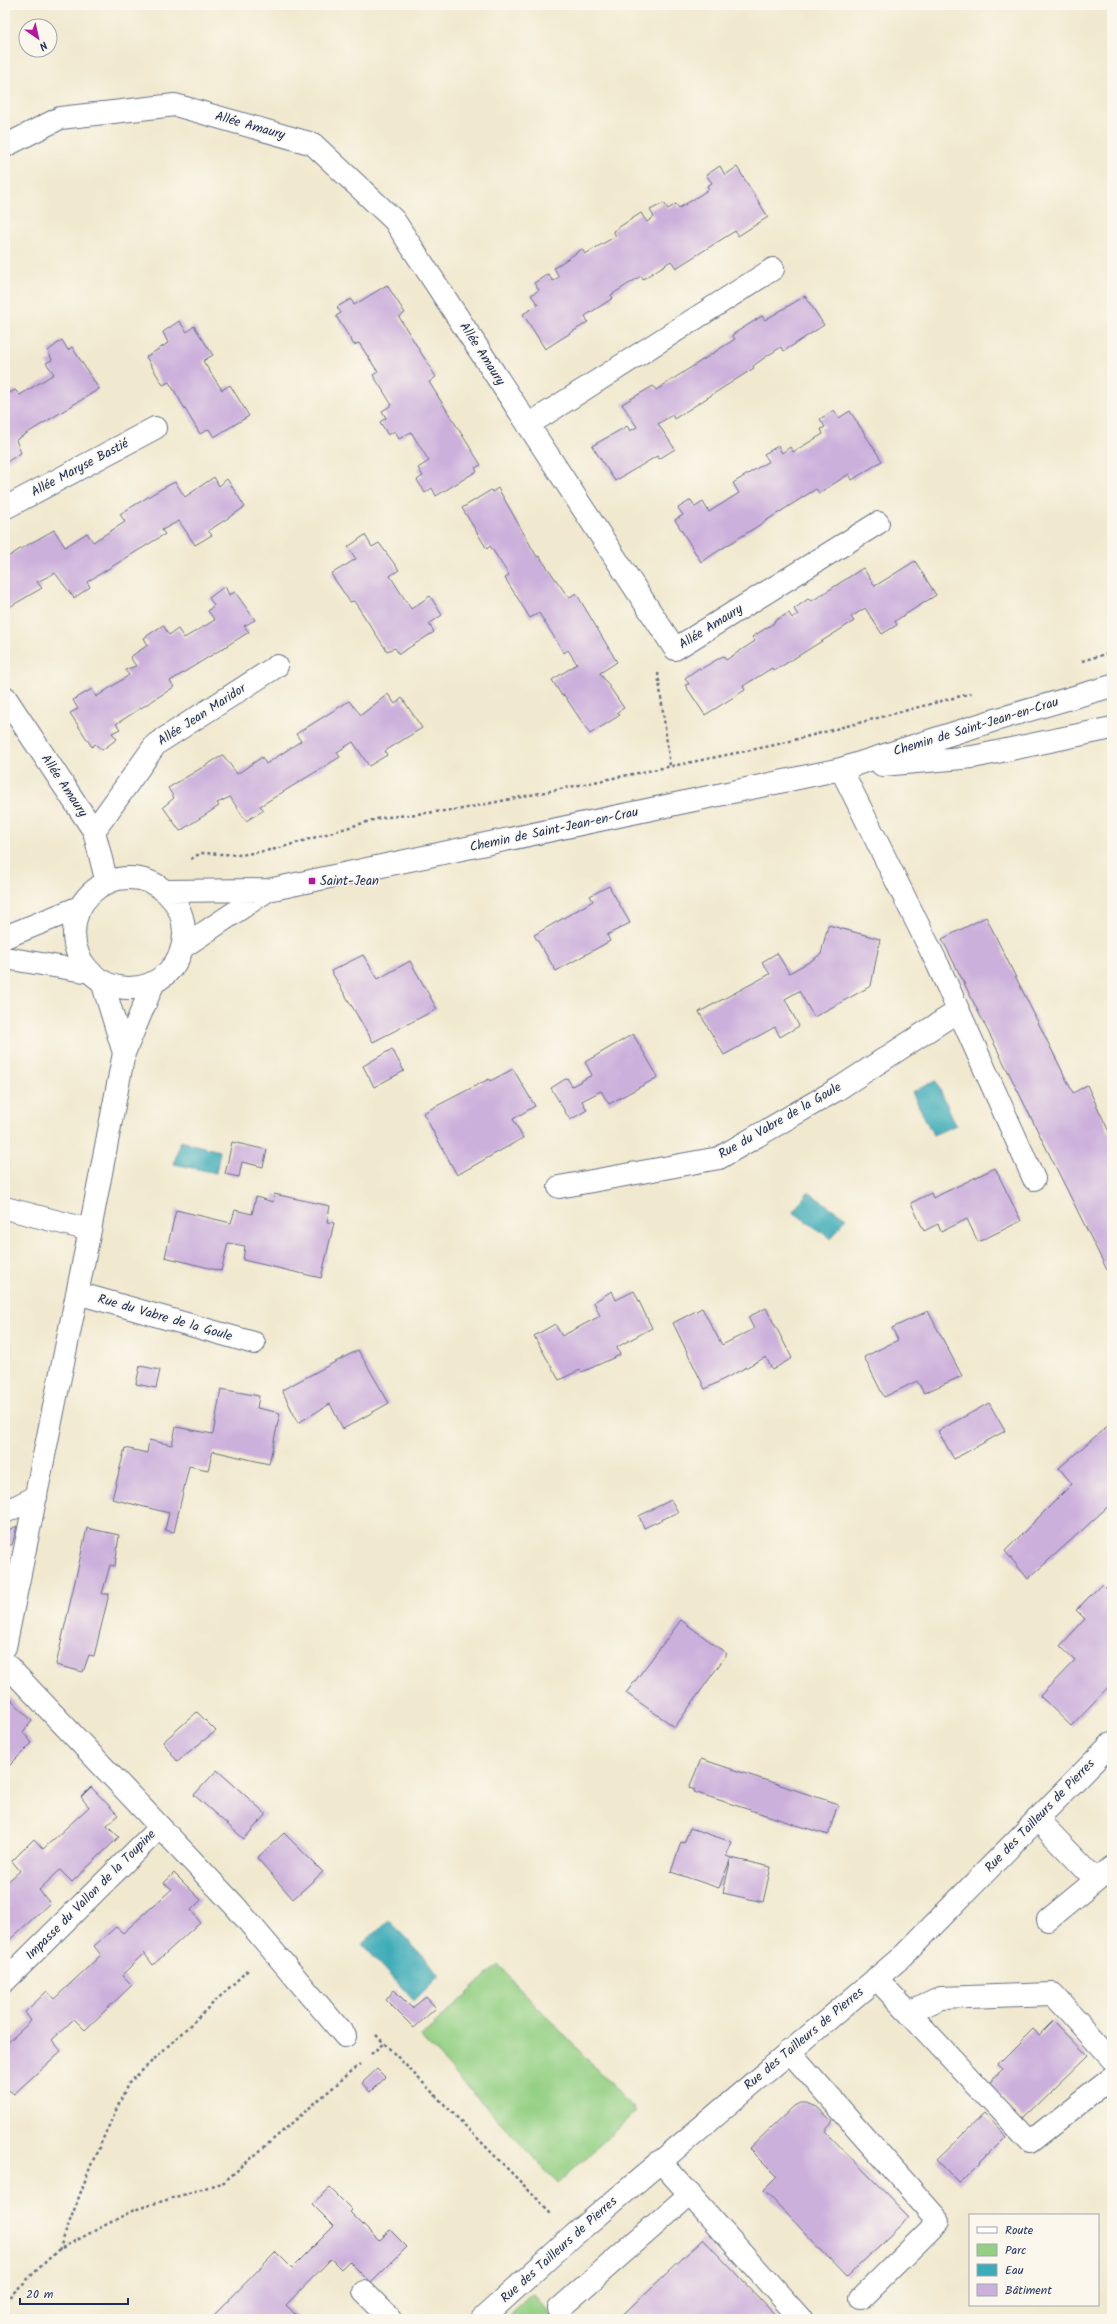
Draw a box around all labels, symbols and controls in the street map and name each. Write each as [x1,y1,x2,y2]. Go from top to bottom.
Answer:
north arrow [18,18,58,58]
text: N [35,36,51,55]
street label: Allée Amaury [212,106,288,146]
street label: Allée Amaury [454,318,511,391]
street label: Allée Maryse Bastié [27,433,134,503]
street label: Allée Amaury [675,599,748,655]
street label: Allée Jean Maridor [154,678,251,751]
street label: Chemin de Saint-Jean-en-Crau [891,692,1062,762]
street label: Allée Amaury [35,750,93,822]
street label: Chemin de Saint-Jean-en-Crau [468,802,641,858]
place label: Saint-Jean [320,871,379,892]
marker: Saint-Jean [307,876,317,886]
street label: Rue du Vabre de la Goule [714,1077,846,1165]
street label: Rue du Vabre de la Goule [95,1289,235,1347]
street label: Rue des Tailleurs de Pierres [980,1754,1100,1878]
street label: Impasse du Vallon de la Toupine [21,1825,161,1965]
street label: Rue des Tailleurs de Pierres [739,1982,869,2096]
street label: Rue des Tailleurs de Pierres [496,2191,623,2308]
legend [969,2214,1099,2306]
text: Route [1005,2221,1034,2240]
text: Parc [1005,2241,1026,2260]
text: Eau [1005,2261,1024,2280]
scale bar [20,2280,128,2306]
text: Bâtiment [1005,2281,1052,2300]
text: 20 m [26,2285,54,2304]

